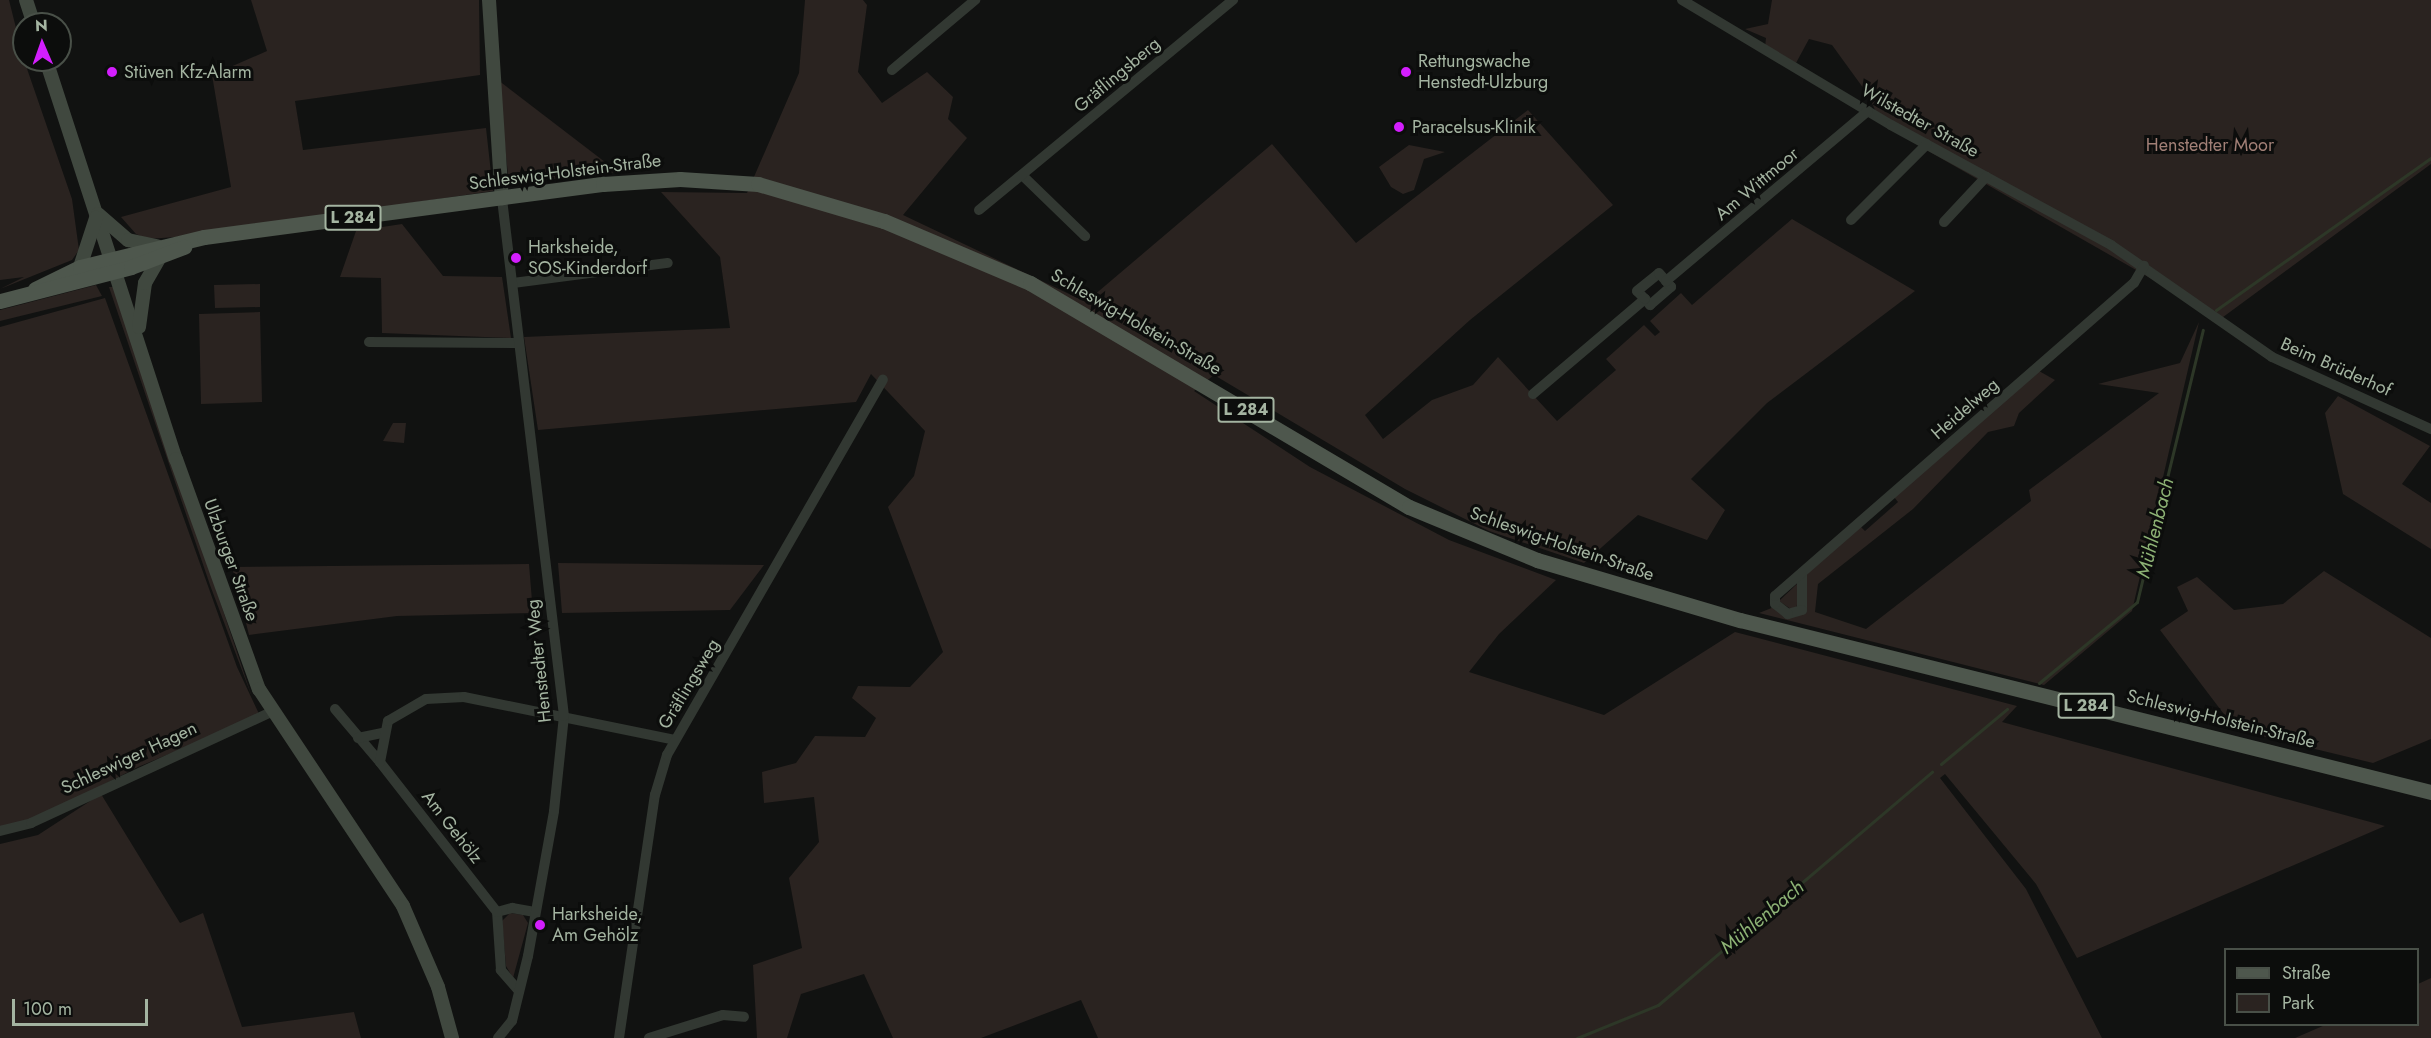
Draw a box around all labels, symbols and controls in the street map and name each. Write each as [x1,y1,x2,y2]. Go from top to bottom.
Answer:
north arrow [12,12,72,72]
text: N [35,14,48,37]
street label: Gräflingsberg [1070,33,1164,117]
place label: Rettungswache Henstedt-Ulzburg [1418,51,1548,94]
place label: Stüven Kfz-Alarm [124,61,252,83]
marker: Stüven Kfz-Alarm [105,65,119,79]
marker: Rettungswache Henstedt-Ulzburg [1399,65,1413,79]
street label: Wilstedter Straße [1857,80,1983,162]
place label: Paracelsus-Klinik [1412,116,1536,138]
marker: Paracelsus-Klinik [1390,118,1408,136]
park label: Henstedter Moor [2146,134,2274,156]
street label: Am Wittmoor [1711,143,1803,225]
street label: Schleswig-Holstein-Straße [468,149,662,195]
road number: L 284 [324,205,382,231]
place label: Harksheide, SOS-Kinderdorf [528,237,647,280]
marker: Harksheide, SOS-Kinderdorf [509,251,523,265]
street label: Schleswig-Holstein-Straße [1047,264,1225,380]
street label: Beim Brüderhof [2277,333,2395,401]
street label: Heidelweg [1927,374,2003,444]
road number: L 284 [1218,397,1274,423]
water label: Mühlenbach [2131,475,2179,581]
street label: Ulzburger Straße [199,496,263,624]
street label: Schleswig-Holstein-Straße [1467,502,1657,586]
street label: Henstedter Weg [522,598,556,724]
street label: Gräflingsweg [654,635,724,733]
street label: Schleswig-Holstein-Straße [2125,685,2317,753]
road number: L 284 [2058,693,2114,719]
street label: Schleswiger Hagen [58,717,200,799]
street label: Am Gehölz [417,786,487,868]
water label: Mühlenbach [1715,875,1809,959]
place label: Harksheide, Am Gehölz [552,904,642,946]
marker: Harksheide, Am Gehölz [533,918,547,932]
legend [2224,948,2419,1026]
text: Straße [2282,960,2330,986]
scale bar [15,987,152,1025]
text: Park [2282,990,2314,1016]
text: 100 m [23,996,72,1022]

